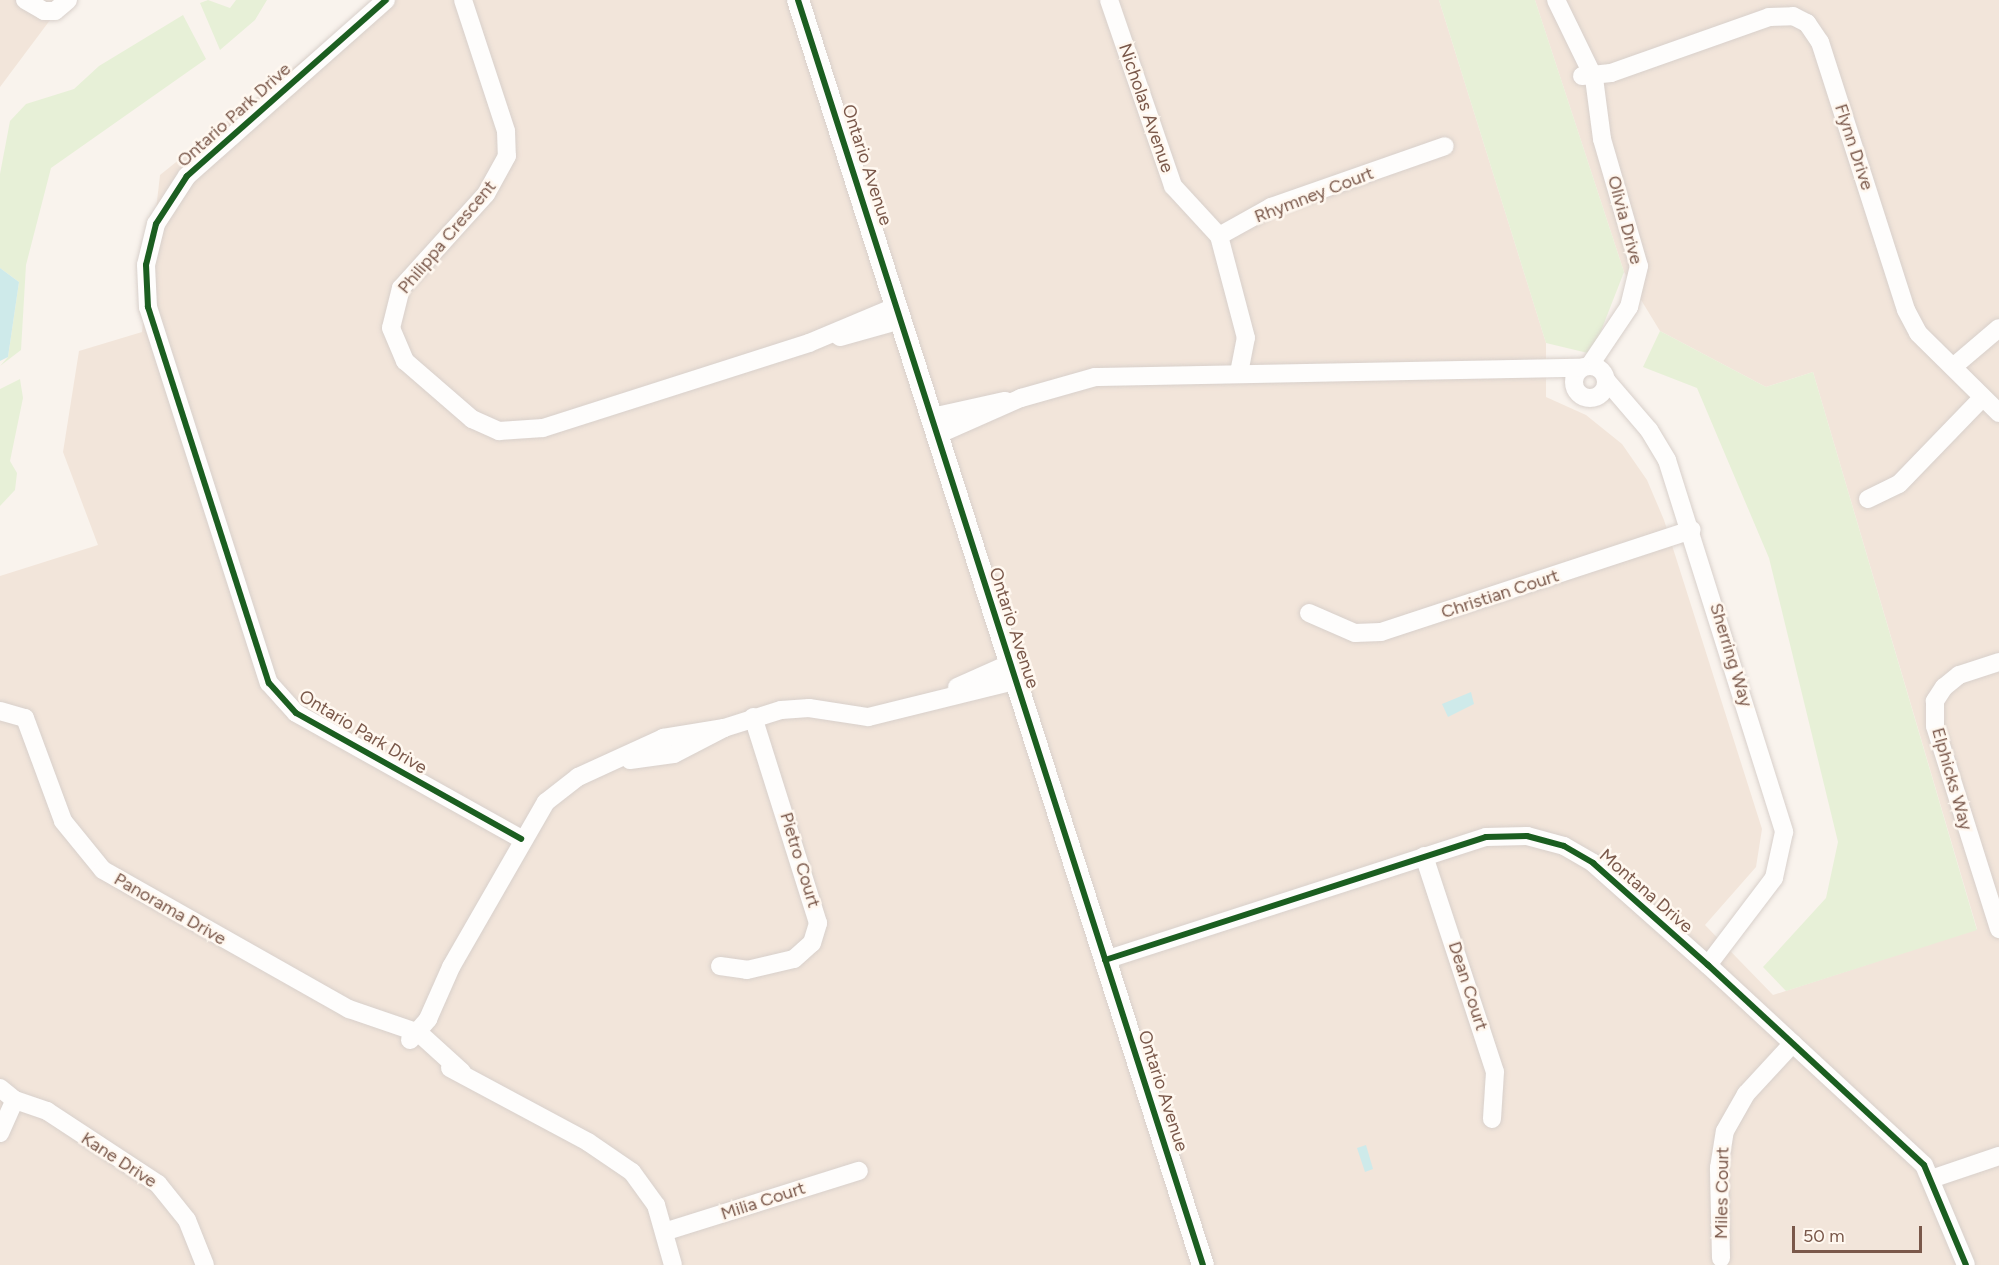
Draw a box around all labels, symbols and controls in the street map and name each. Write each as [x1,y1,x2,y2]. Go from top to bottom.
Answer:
street label: Nicholas Avenue [1114,41,1178,175]
street label: Ontario Park Drive [173,58,295,172]
street label: Flynn Drive [1830,101,1878,193]
street label: Ontario Avenue [837,102,897,228]
street label: Rhymney Court [1251,162,1377,228]
street label: Olivia Drive [1603,173,1647,267]
street label: Philippa Crescent [393,176,501,298]
street label: Ontario Avenue [984,565,1044,691]
street label: Christian Court [1438,565,1562,623]
street label: Sherring Way [1705,600,1757,710]
street label: Ontario Park Drive [295,685,431,779]
street label: Elphicks Way [1927,725,1977,833]
street label: Pietro Court [775,810,825,910]
street label: Montana Drive [1595,844,1697,938]
street label: Panorama Drive [110,868,230,950]
street label: Dean Court [1443,939,1493,1033]
street label: Ontario Avenue [1133,1028,1193,1154]
street label: Kane Drive [77,1128,161,1192]
street label: Miles Court [1710,1147,1734,1239]
street label: Milia Court [718,1177,808,1225]
scale bar [1795,1214,1926,1252]
text: 50 m [1803,1225,1845,1247]

